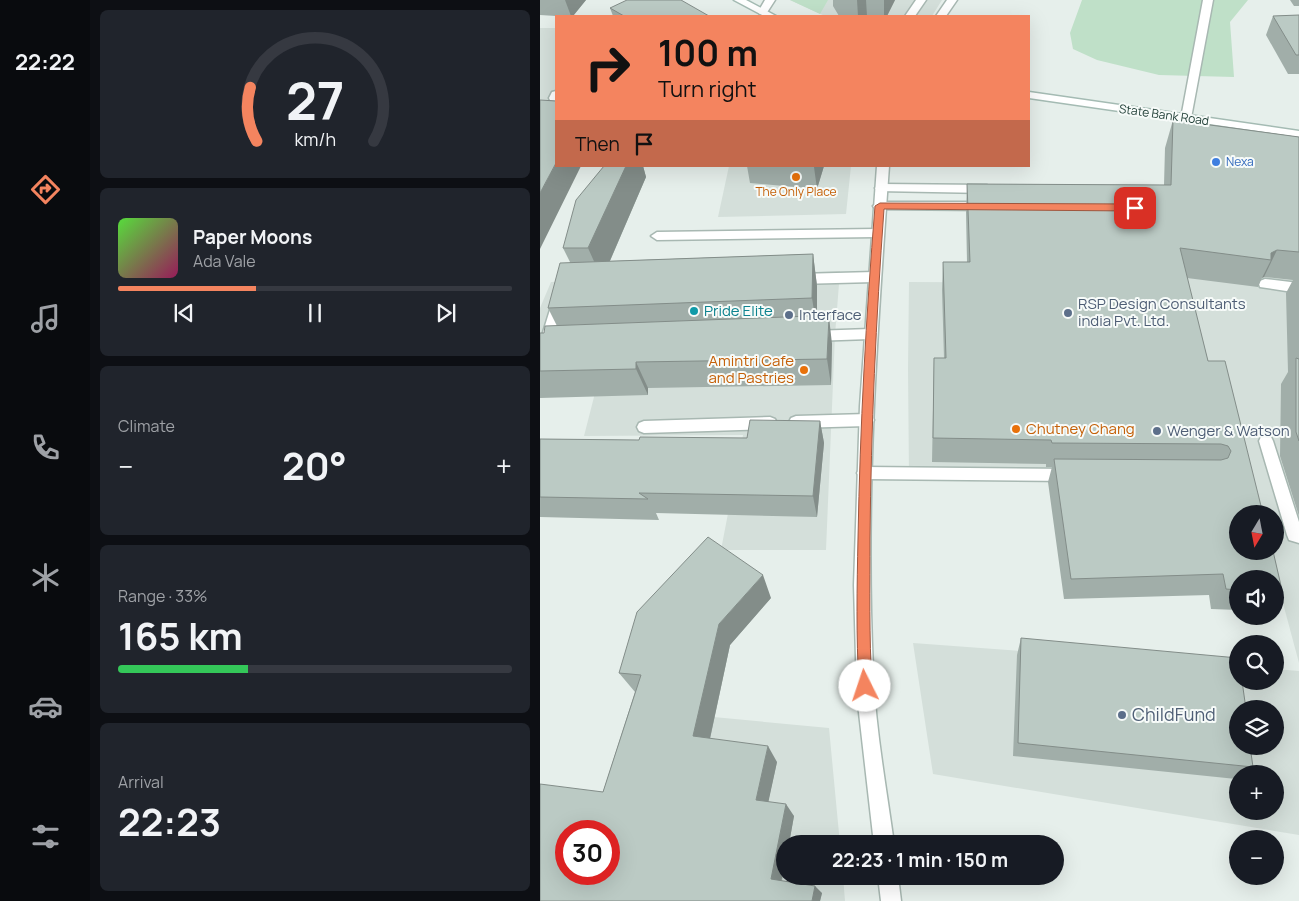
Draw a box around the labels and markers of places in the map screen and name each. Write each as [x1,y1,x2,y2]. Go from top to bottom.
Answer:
place label: Nexa [1226,153,1254,170]
marker: Nexa [1210,156,1222,168]
marker: The Only Place [790,171,802,183]
place label: The Only Place [755,183,837,200]
pin [1114,187,1156,229]
place label: RSP Design Consultants india Pvt. Ltd. [1078,293,1246,331]
place label: Pride Elite [704,300,773,321]
place label: Interface [799,304,862,325]
marker: Pride Elite [688,305,700,317]
marker: RSP Design Consultants india Pvt. Ltd. [1062,307,1074,319]
marker: Interface [783,309,795,321]
place label: Amintri Cafe and Pastries [708,350,794,388]
marker: Amintri Cafe and Pastries [798,364,810,376]
place label: Chutney Chang [1026,418,1135,439]
place label: Wenger & Watson [1167,420,1290,441]
marker: Chutney Chang [1010,423,1022,435]
marker: Wenger & Watson [1151,425,1163,437]
place label: ChildFund [1132,702,1216,726]
marker: ChildFund [1116,709,1128,721]

